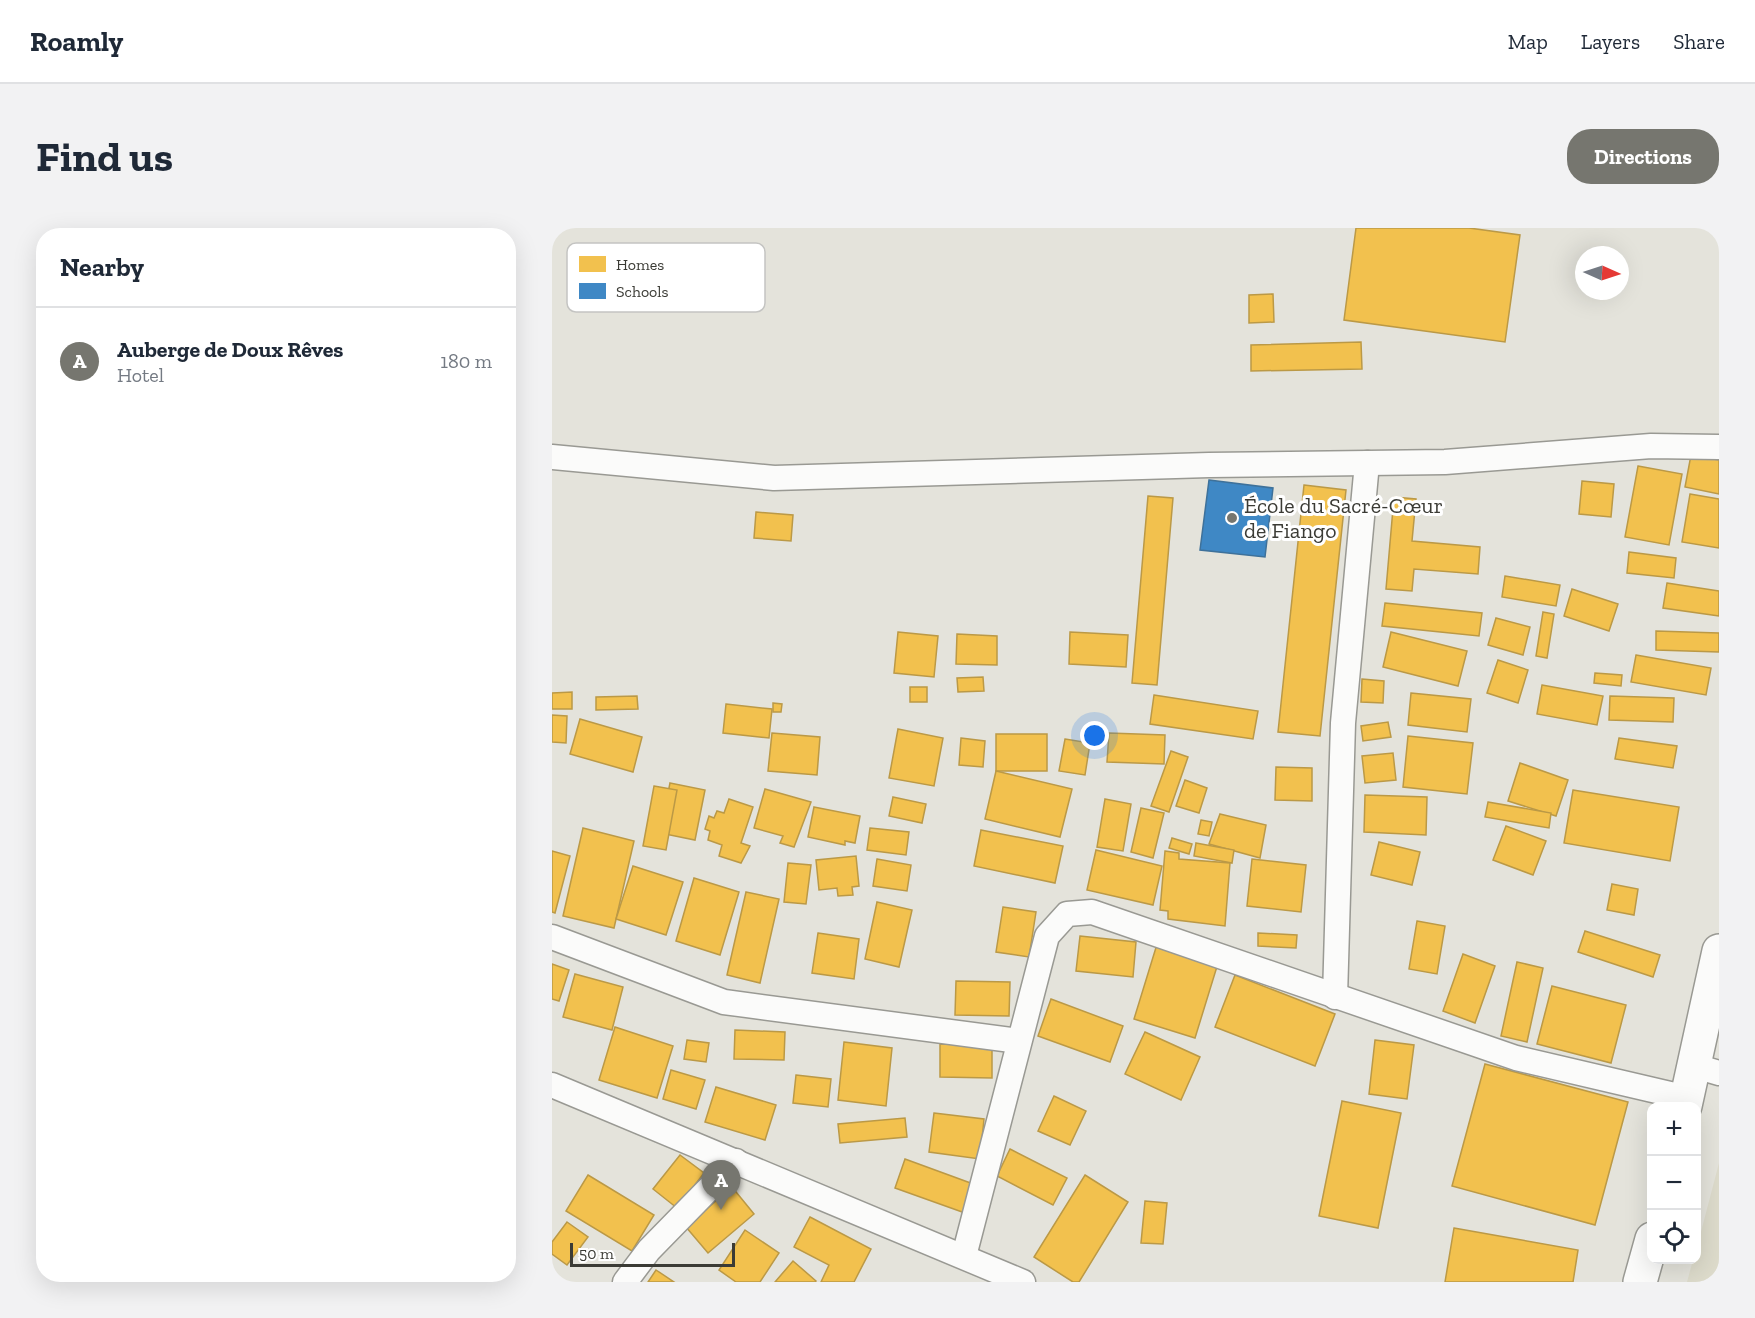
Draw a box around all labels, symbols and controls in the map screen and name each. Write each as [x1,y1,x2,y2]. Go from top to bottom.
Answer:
text: Roamly [30,25,123,58]
text: Map [1508,29,1548,54]
text: Layers [1581,29,1640,54]
text: Share [1673,29,1725,54]
button: Directions [1567,129,1719,184]
text: Find us [36,131,173,182]
legend [567,243,765,312]
north arrow [1575,246,1629,300]
text: Nearby [60,251,144,283]
text: Homes [616,255,664,274]
text: Schools [616,282,669,301]
text: Auberge de Doux Rêves [117,336,343,363]
text: A [73,349,86,373]
text: 180 m [440,349,492,373]
text: Hotel [117,363,164,387]
place label: École du Sacré-Cœur de Fiango [1244,492,1443,544]
marker: École du Sacré-Cœur de Fiango [1225,511,1239,525]
your location [1080,721,1109,750]
map controls [1647,1102,1701,1264]
button: + [1647,1102,1701,1156]
button: − [1647,1156,1701,1210]
pin: A [702,1160,740,1210]
button: locate [1647,1210,1701,1264]
scale bar [570,1240,735,1268]
text: 50 m [579,1244,614,1263]

